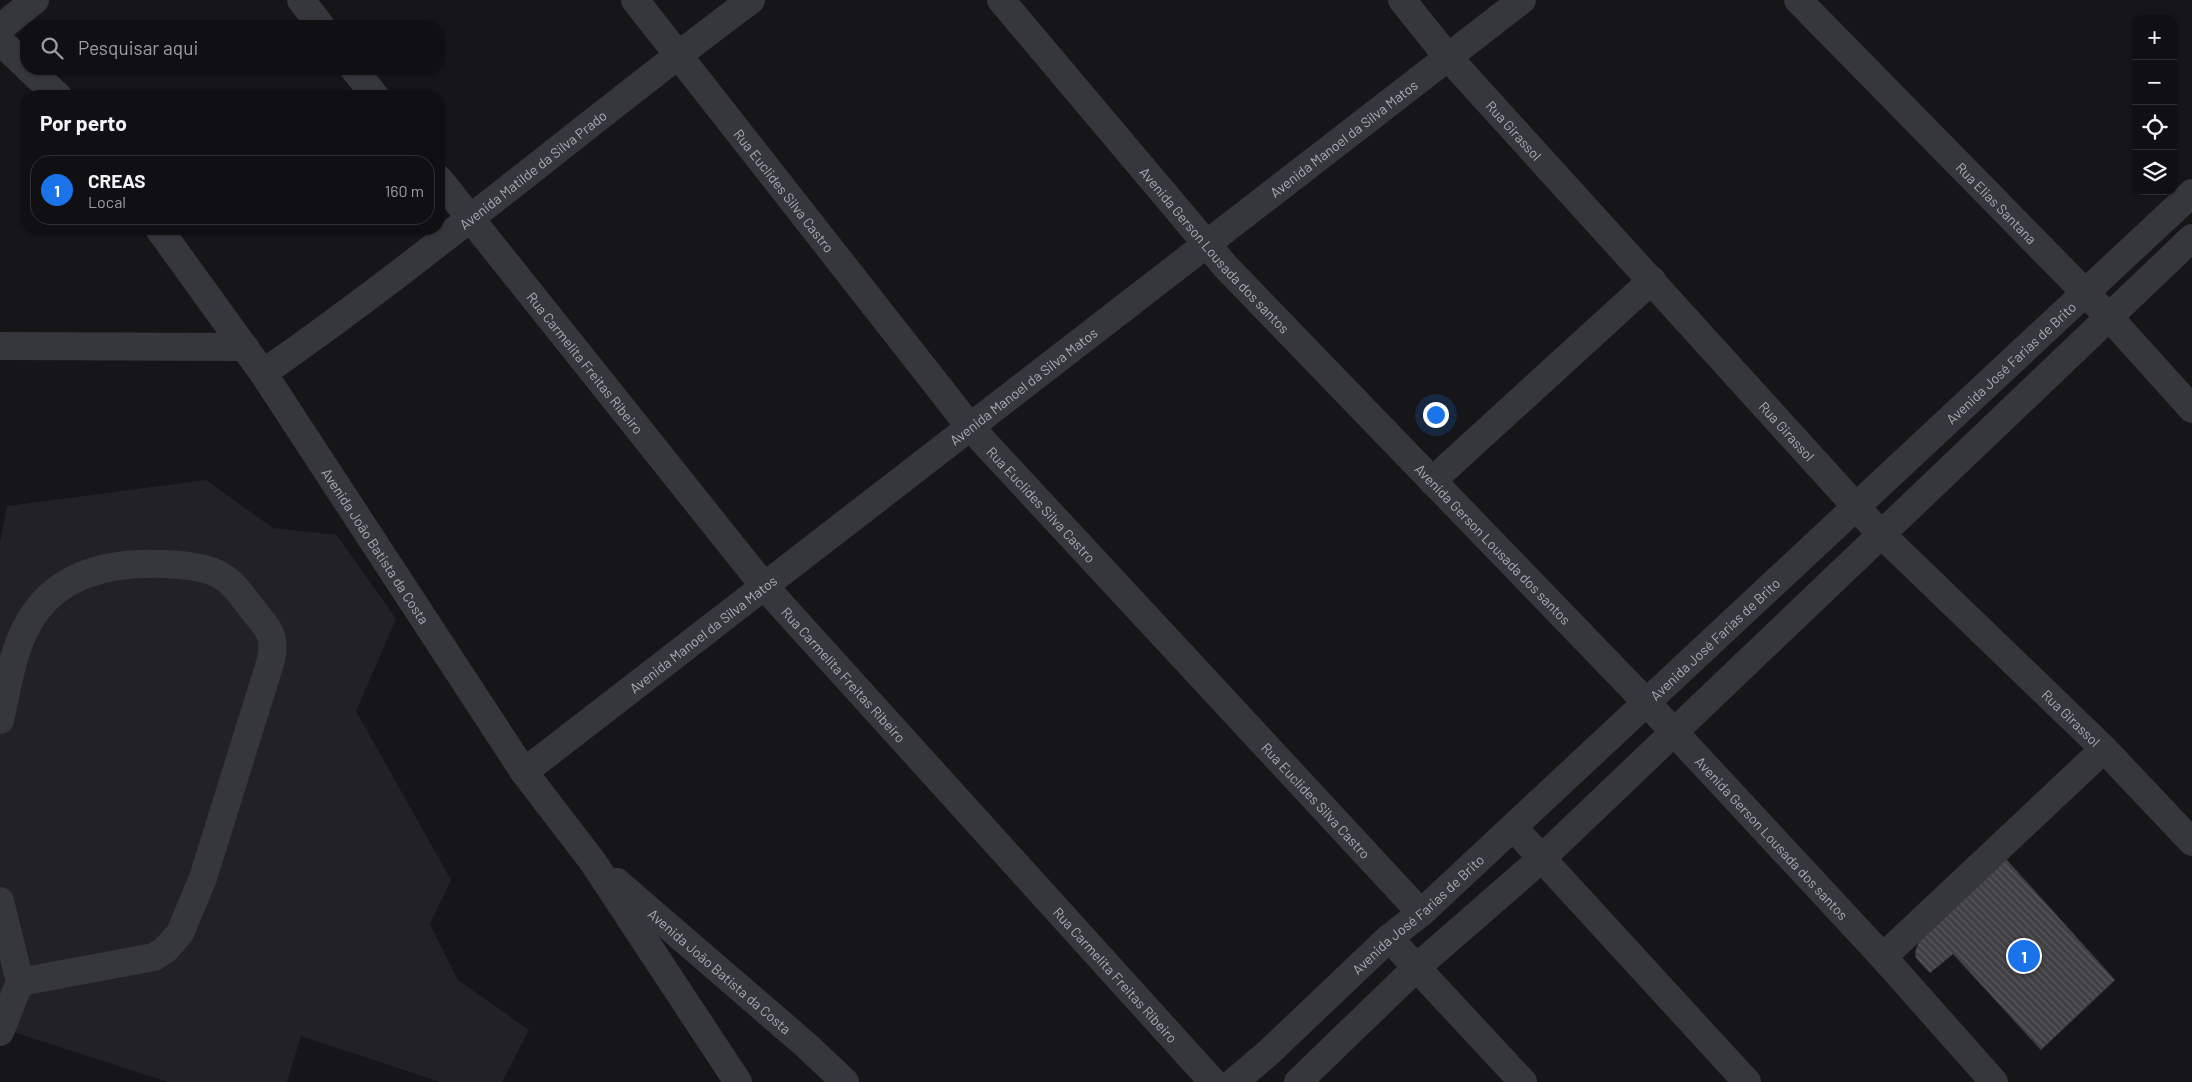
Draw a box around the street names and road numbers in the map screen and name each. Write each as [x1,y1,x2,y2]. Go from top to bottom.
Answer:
street label: Avenida Manoel da Silva Matos [1266,76,1421,201]
street label: Rua Girassol [1483,97,1546,163]
street label: Avenida Matilde da Silva Prado [456,106,610,232]
street label: Rua Euclides Silva Castro [731,125,838,256]
street label: Rua Elias Santana [1953,158,2041,247]
street label: Avenida Gerson Lousada dos santos [1137,163,1294,337]
street label: Rua Carmelita Freitas Ribeiro [524,288,647,437]
street label: Avenida José Farias de Brito [1942,298,2079,427]
street label: Avenida Manoel da Silva Matos [946,323,1100,448]
street label: Rua Girassol [1756,397,1819,464]
street label: Rua Euclides Silva Castro [984,443,1100,566]
street label: Avenida Gerson Lousada dos santos [1412,460,1575,628]
street label: Avenida João Batista da Costa [319,464,433,627]
street label: Avenida Manoel da Silva Matos [626,571,780,696]
street label: Avenida José Farias de Brito [1646,574,1783,703]
street label: Rua Carmelita Freitas Ribeiro [778,603,910,746]
street label: Rua Girassol [2039,686,2104,750]
street label: Rua Euclides Silva Castro [1258,739,1374,862]
street label: Avenida Gerson Lousada dos santos [1692,752,1852,923]
street label: Avenida José Farias de Brito [1348,850,1487,977]
street label: Rua Carmelita Freitas Ribeiro [1050,903,1181,1046]
street label: Avenida João Batista da Costa [645,905,795,1037]

